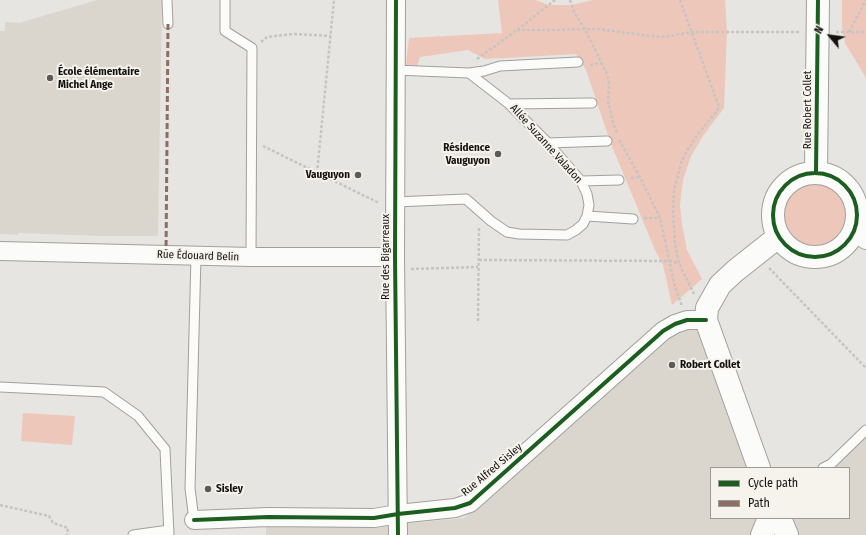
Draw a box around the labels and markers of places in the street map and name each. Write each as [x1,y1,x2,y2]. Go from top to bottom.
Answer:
place label: École élémentaire Michel Ange [58,65,139,91]
marker: École élémentaire Michel Ange [45,73,55,83]
place label: Résidence Vauguyon [443,141,490,167]
marker: Résidence Vauguyon [493,149,503,159]
place label: Vauguyon [306,168,350,182]
marker: Vauguyon [353,170,363,180]
place label: Robert Collet [680,358,740,372]
marker: Robert Collet [667,360,677,370]
place label: Sisley [216,482,243,496]
marker: Sisley [203,484,213,494]

